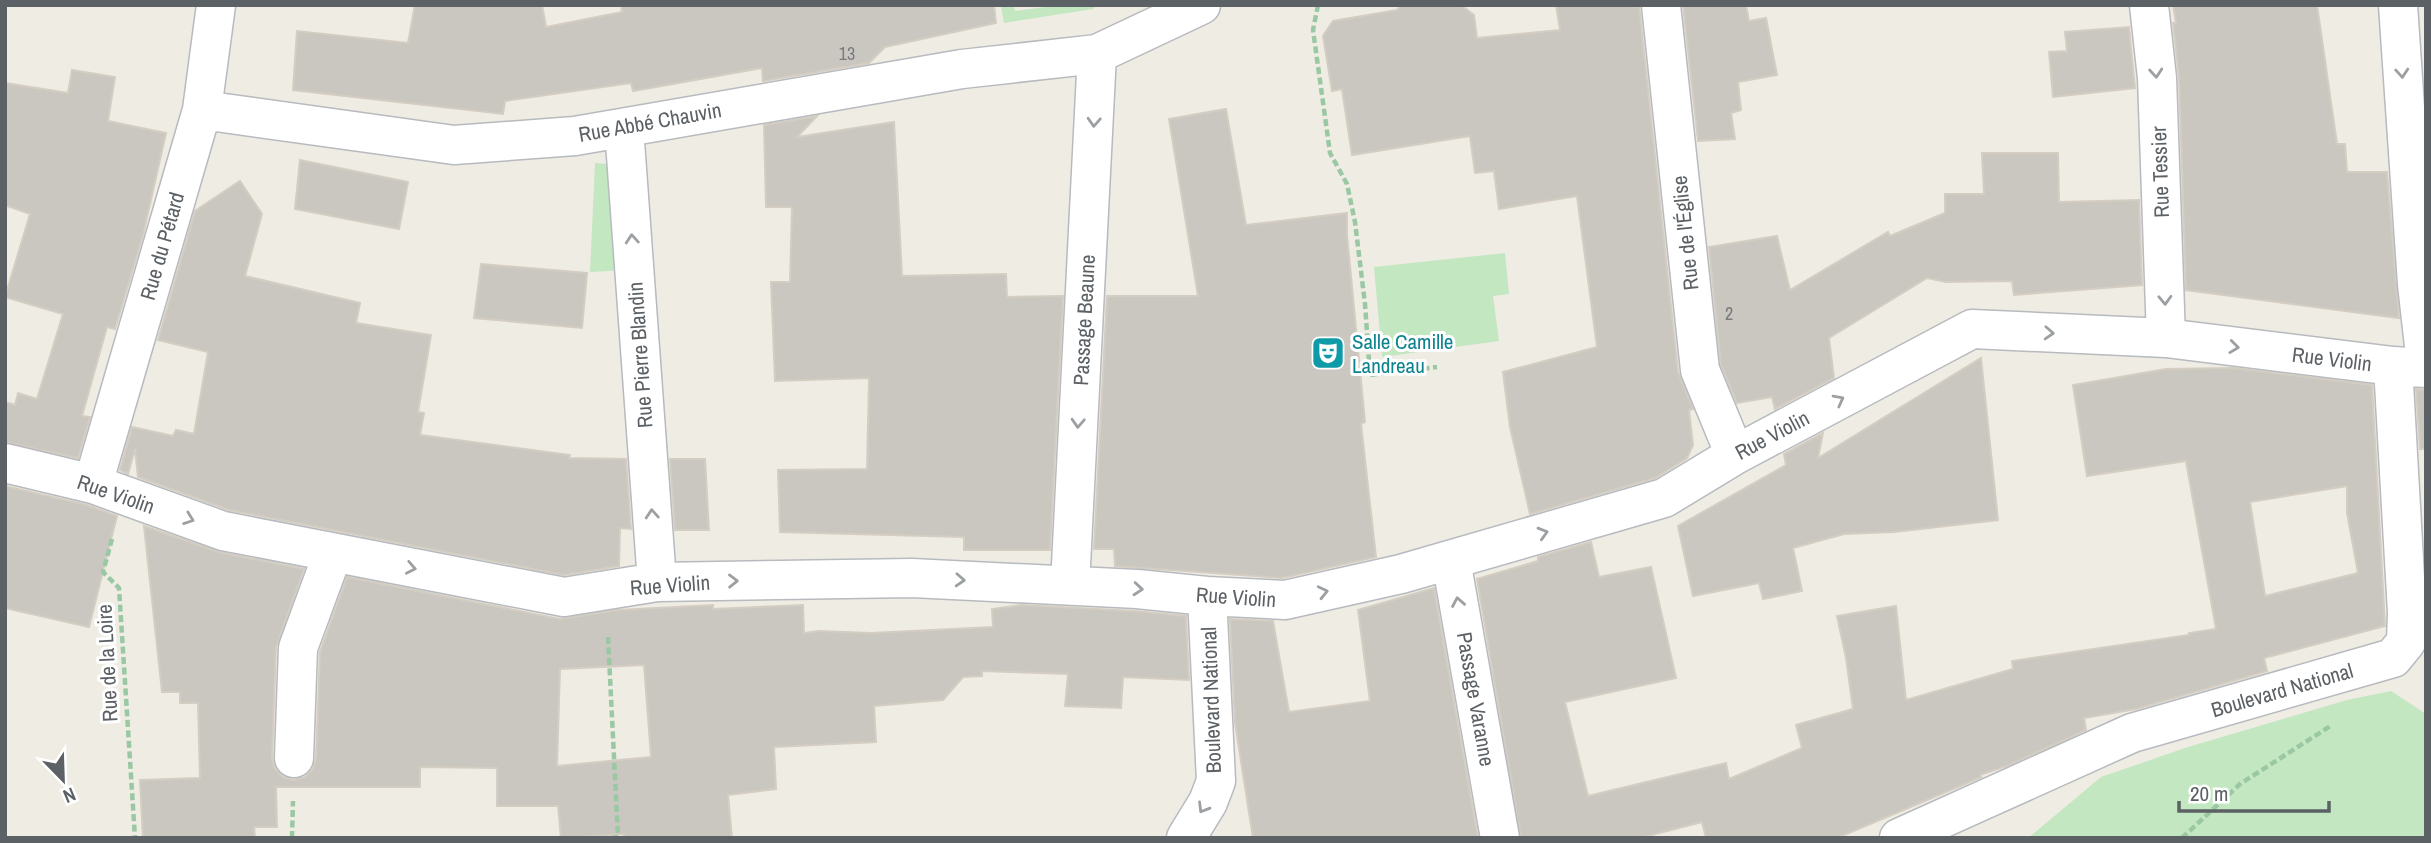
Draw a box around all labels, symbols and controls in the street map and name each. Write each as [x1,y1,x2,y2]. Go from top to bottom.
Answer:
house number: 13 [839,41,855,66]
one-way arrow [2148,68,2163,79]
one-way arrow [2395,68,2410,79]
street label: Rue Abbé Chauvin [576,95,724,149]
one-way arrow [1087,117,1102,128]
street label: Rue Tessier [2144,125,2176,218]
street label: Rue de l'Église [1665,174,1705,292]
street label: Rue du Pétard [133,189,191,303]
one-way arrow [625,233,640,244]
street label: Passage Beaune [1066,254,1102,386]
street label: Rue Pierre Blandin [620,281,660,429]
one-way arrow [2157,295,2172,306]
house number: 2 [1725,301,1733,326]
one-way arrow [2043,325,2054,340]
place label: Salle Camille Landreau [1352,327,1453,380]
theatre icon: Salle Camille Landreau [1309,334,1347,372]
one-way arrow [2228,339,2239,354]
street label: Rue Violin [2290,340,2374,378]
one-way arrow [1832,394,1844,408]
street label: Rue Violin [1730,403,1814,467]
one-way arrow [1071,417,1086,428]
street label: Rue Violin [73,467,159,521]
one-way arrow [645,509,660,520]
one-way arrow [182,511,195,525]
one-way arrow [1537,527,1549,542]
one-way arrow [405,559,417,574]
street label: Rue Violin [629,568,711,602]
one-way arrow [728,573,738,589]
one-way arrow [955,573,966,588]
street label: Rue Violin [1195,580,1277,614]
one-way arrow [1133,581,1144,596]
one-way arrow [1317,585,1329,600]
one-way arrow [1452,596,1467,608]
street label: Rue de la Loire [89,603,125,723]
street label: Boulevard National [1194,626,1228,774]
street label: Passage Varanne [1450,630,1502,768]
street label: Boulevard National [2208,656,2356,724]
north arrow [28,745,98,815]
scale bar [2179,770,2330,814]
text: 20 m [2190,779,2228,808]
text: N [59,781,80,810]
one-way arrow [1199,801,1212,814]

